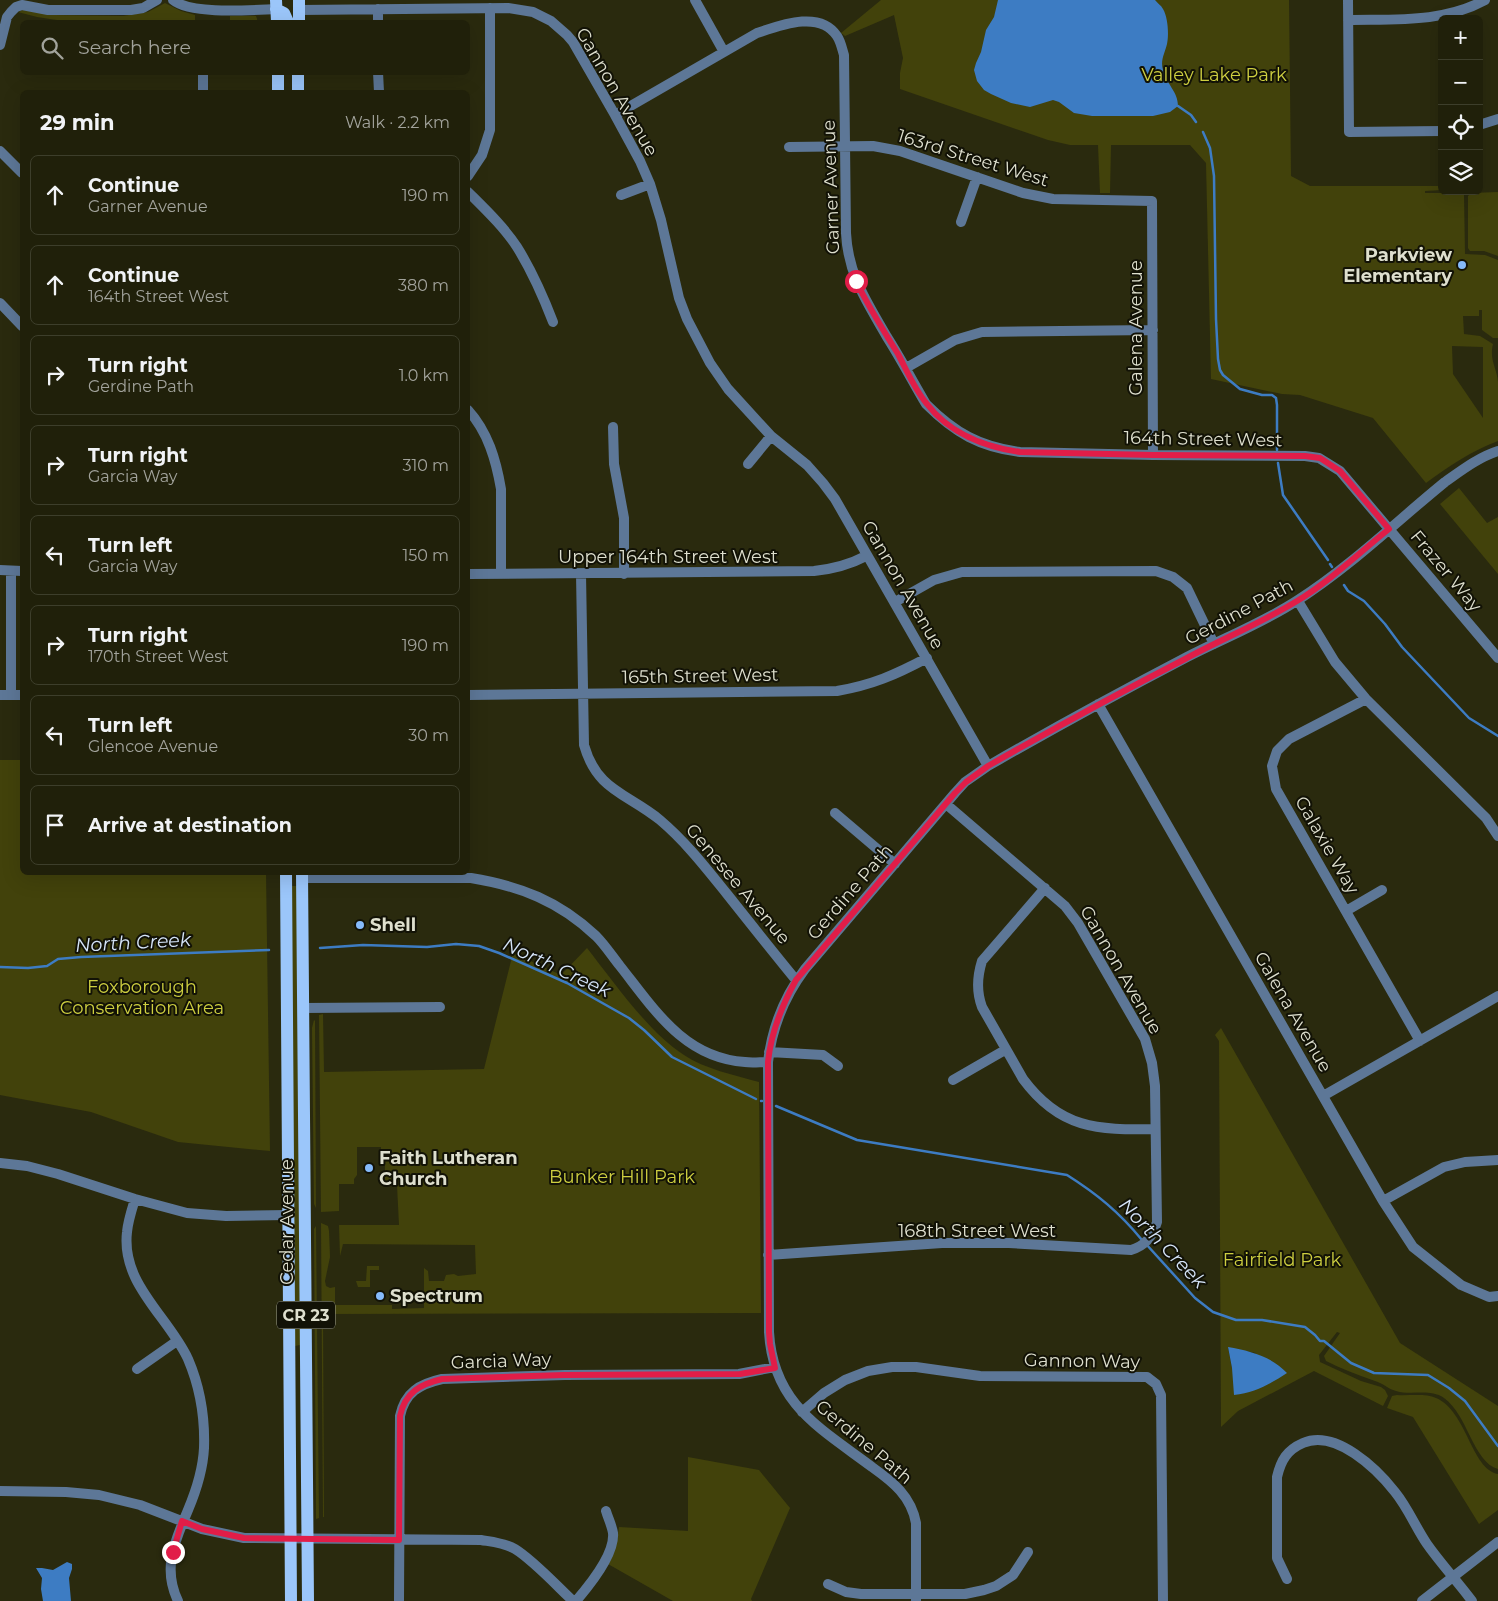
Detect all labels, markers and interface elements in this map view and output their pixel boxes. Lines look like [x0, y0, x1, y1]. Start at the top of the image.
map controls [1438, 15, 1483, 195]
button: + [1438, 15, 1483, 60]
search box [20, 20, 470, 75]
street label: Gannon Avenue [571, 24, 663, 160]
icon: search [38, 34, 66, 62]
text: Search here [78, 36, 191, 59]
button: − [1438, 60, 1483, 105]
park label: Valley Lake Park [1141, 64, 1287, 86]
button: locate [1438, 105, 1483, 150]
text: 29 min [40, 110, 115, 135]
text: Walk · 2.2 km [345, 113, 450, 132]
street label: Garner Avenue [818, 119, 844, 255]
street label: 163rd Street West [895, 125, 1051, 191]
button: layers [1438, 150, 1483, 195]
text: Continue [88, 174, 179, 197]
icon: ahead [41, 181, 69, 209]
text: 190 m [402, 186, 449, 205]
text: Garner Avenue [88, 197, 208, 216]
place label: Parkview Elementary [1343, 244, 1452, 287]
marker: Parkview Elementary [1456, 259, 1468, 271]
street label: Galena Avenue [1125, 260, 1147, 396]
text: Continue [88, 264, 179, 287]
route start [845, 270, 868, 293]
icon: ahead [41, 271, 69, 299]
text: 380 m [398, 276, 449, 295]
text: 164th Street West [88, 287, 229, 306]
text: Turn right [88, 354, 188, 377]
icon: right [41, 361, 69, 389]
text: 1.0 km [399, 366, 449, 385]
text: Gerdine Path [88, 377, 194, 396]
street label: 164th Street West [1123, 427, 1283, 451]
text: Turn right [88, 444, 188, 467]
icon: right [41, 451, 69, 479]
text: 310 m [402, 456, 449, 475]
text: Garcia Way [88, 467, 178, 486]
street label: Gannon Avenue [857, 517, 949, 653]
street label: Frazer Way [1406, 526, 1486, 616]
text: Turn left [88, 534, 173, 557]
icon: left [41, 541, 69, 569]
text: 150 m [402, 546, 449, 565]
street label: Upper 164th Street West [558, 546, 778, 568]
text: Garcia Way [88, 557, 178, 576]
street label: Gerdine Path [1181, 574, 1297, 650]
text: Turn right [88, 624, 188, 647]
icon: right [41, 631, 69, 659]
text: 190 m [402, 636, 449, 655]
text: 170th Street West [88, 647, 229, 666]
street label: 165th Street West [621, 664, 779, 688]
text: Turn left [88, 714, 173, 737]
icon: left [41, 721, 69, 749]
text: 30 m [408, 726, 449, 745]
text: Glencoe Avenue [88, 737, 218, 756]
street label: Galaxie Way [1290, 792, 1364, 898]
icon: arrive [41, 811, 69, 839]
text: Arrive at destination [88, 814, 292, 837]
street label: Genesee Avenue [681, 819, 795, 949]
street label: Gerdine Path [803, 840, 897, 944]
street label: Gannon Avenue [1075, 902, 1167, 1038]
place label: Shell [370, 914, 416, 936]
marker: Shell [354, 919, 366, 931]
water label: North Creek [74, 928, 192, 957]
water label: North Creek [499, 932, 615, 1003]
street label: Galena Avenue [1250, 948, 1337, 1076]
park label: Foxborough Conservation Area [60, 976, 224, 1019]
place label: Faith Lutheran Church [379, 1147, 518, 1190]
street label: Cedar Avenue [276, 1159, 298, 1285]
marker: Faith Lutheran Church [363, 1162, 375, 1174]
park label: Bunker Hill Park [549, 1166, 695, 1188]
water label: North Creek [1114, 1194, 1212, 1294]
street label: 168th Street West [898, 1220, 1056, 1242]
park label: Fairfield Park [1223, 1249, 1342, 1271]
place label: Spectrum [390, 1285, 483, 1307]
marker: Spectrum [374, 1290, 386, 1302]
road number: CR 23 [277, 1302, 335, 1328]
street label: Garcia Way [450, 1348, 552, 1374]
street label: Gannon Way [1024, 1349, 1140, 1373]
street label: Gerdine Path [811, 1395, 917, 1489]
route end [162, 1541, 185, 1564]

